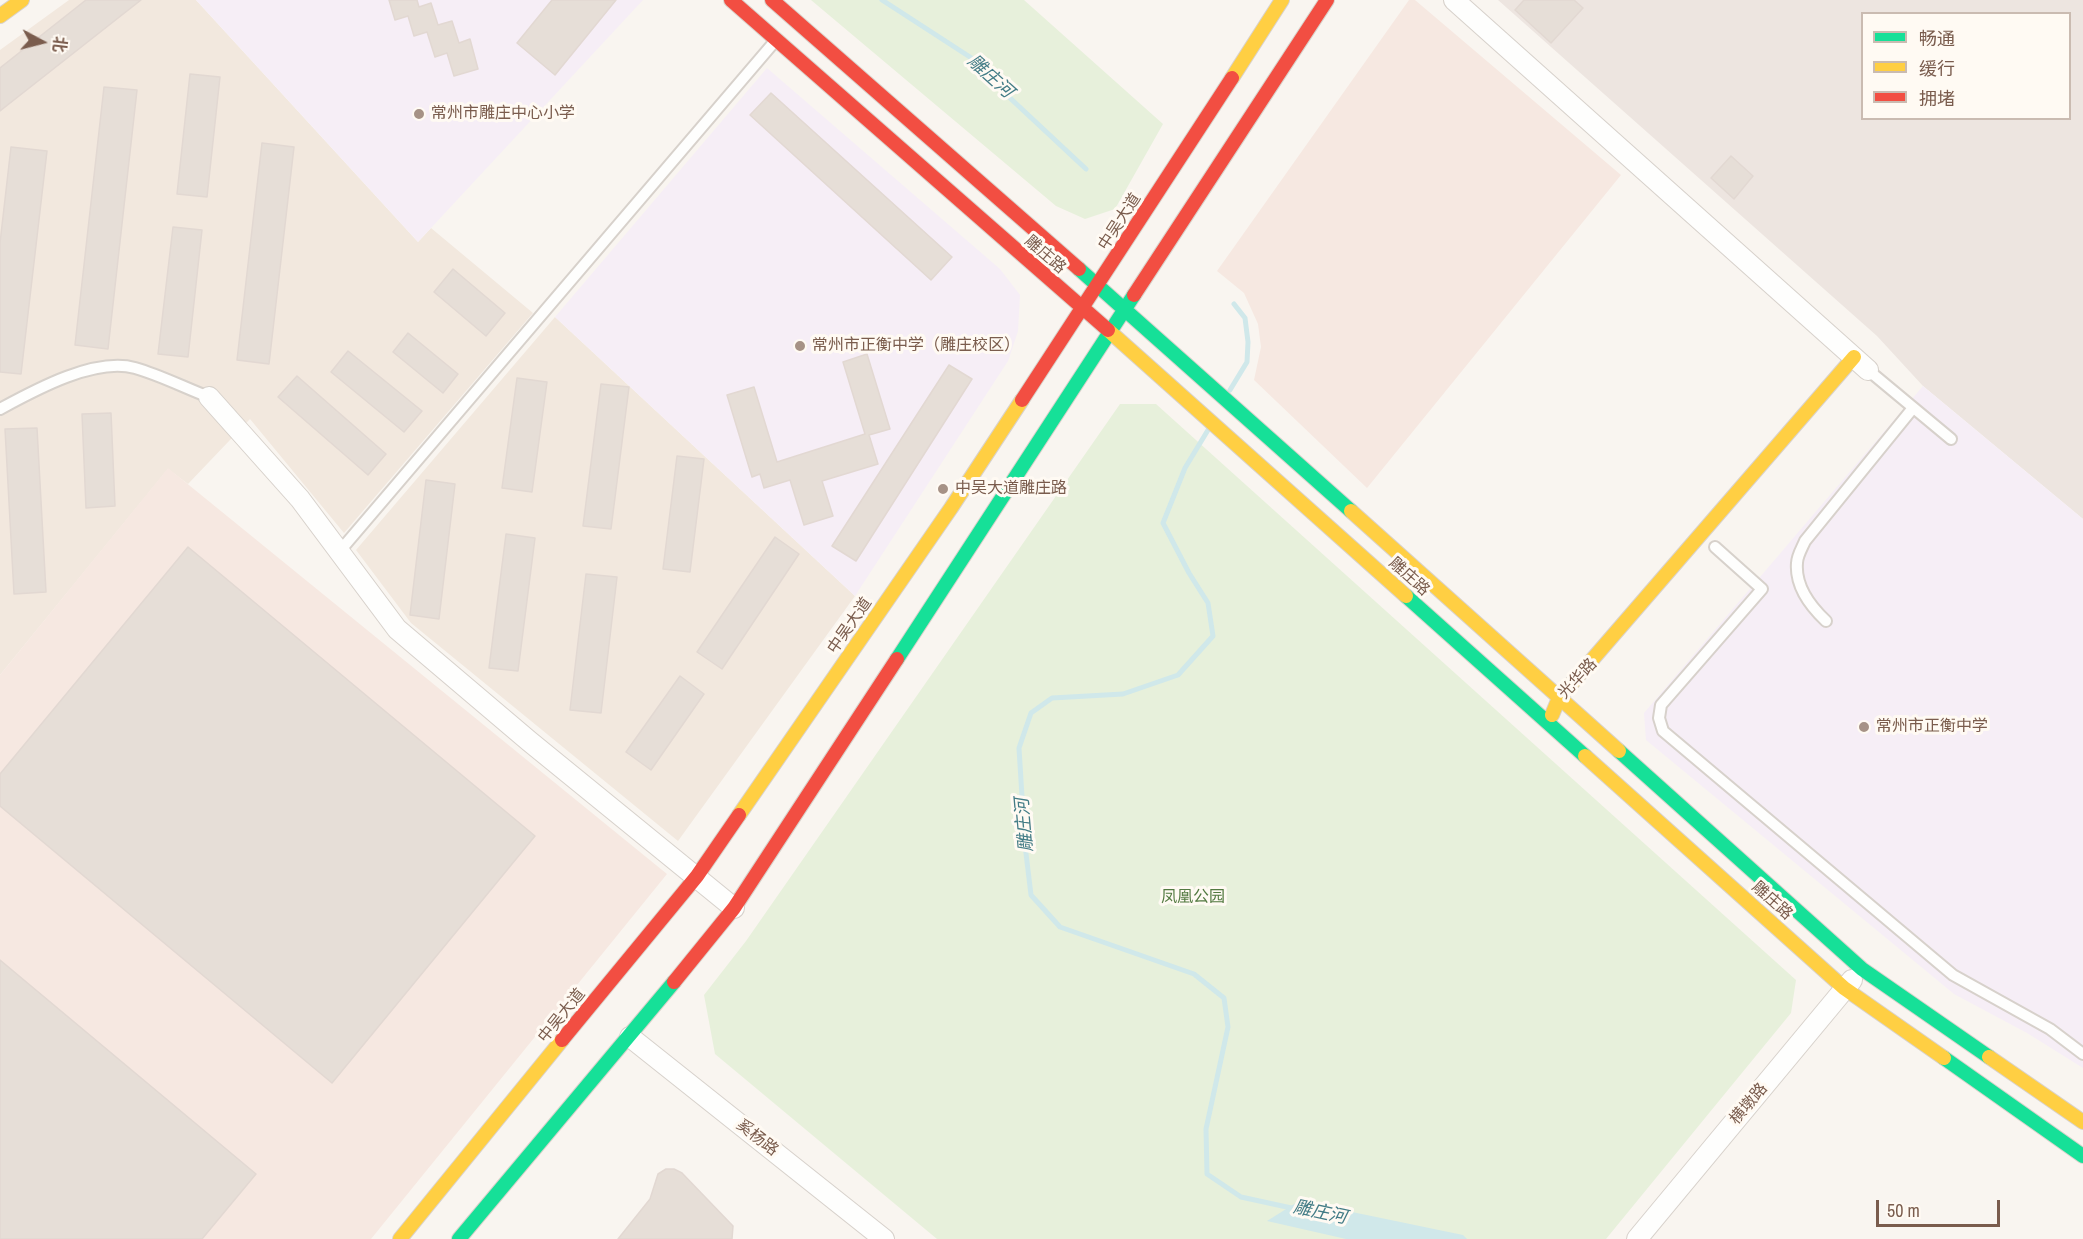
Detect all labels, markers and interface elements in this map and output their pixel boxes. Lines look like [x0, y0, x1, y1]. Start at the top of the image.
north arrow [12, 12, 72, 72]
legend [1861, 12, 2071, 120]
text: 畅通 [1919, 26, 1955, 51]
text: 北 [48, 35, 72, 53]
water label: 雕庄河 [963, 51, 1017, 103]
text: 缓行 [1919, 56, 1955, 81]
text: 拥堵 [1919, 86, 1955, 111]
place label: 常州市雕庄中心小学 [431, 104, 575, 124]
marker: 常州市雕庄中心小学 [412, 107, 426, 121]
street label: 中吴大道 [1095, 190, 1145, 254]
street label: 雕庄路 [1021, 232, 1069, 278]
place label: 常州市正衡中学（雕庄校区） [812, 336, 1020, 356]
marker: 常州市正衡中学（雕庄校区） [793, 339, 807, 353]
place label: 中吴大道雕庄路 [955, 479, 1067, 499]
marker: 中吴大道雕庄路 [936, 482, 950, 496]
street label: 雕庄路 [1385, 554, 1433, 600]
street label: 中吴大道 [824, 594, 876, 658]
street label: 光华路 [1555, 655, 1601, 703]
place label: 常州市正衡中学 [1876, 717, 1988, 737]
marker: 常州市正衡中学 [1857, 720, 1871, 734]
water label: 雕庄河 [1012, 797, 1038, 853]
street label: 雕庄路 [1748, 878, 1796, 924]
park label: 凤凰公园 [1161, 888, 1225, 908]
street label: 中吴大道 [534, 985, 590, 1047]
street label: 横墩路 [1726, 1079, 1772, 1129]
street label: 奚杨路 [732, 1116, 782, 1160]
scale bar [1879, 1188, 2004, 1226]
water label: 雕庄河 [1291, 1197, 1349, 1229]
text: 50 m [1887, 1198, 1920, 1223]

